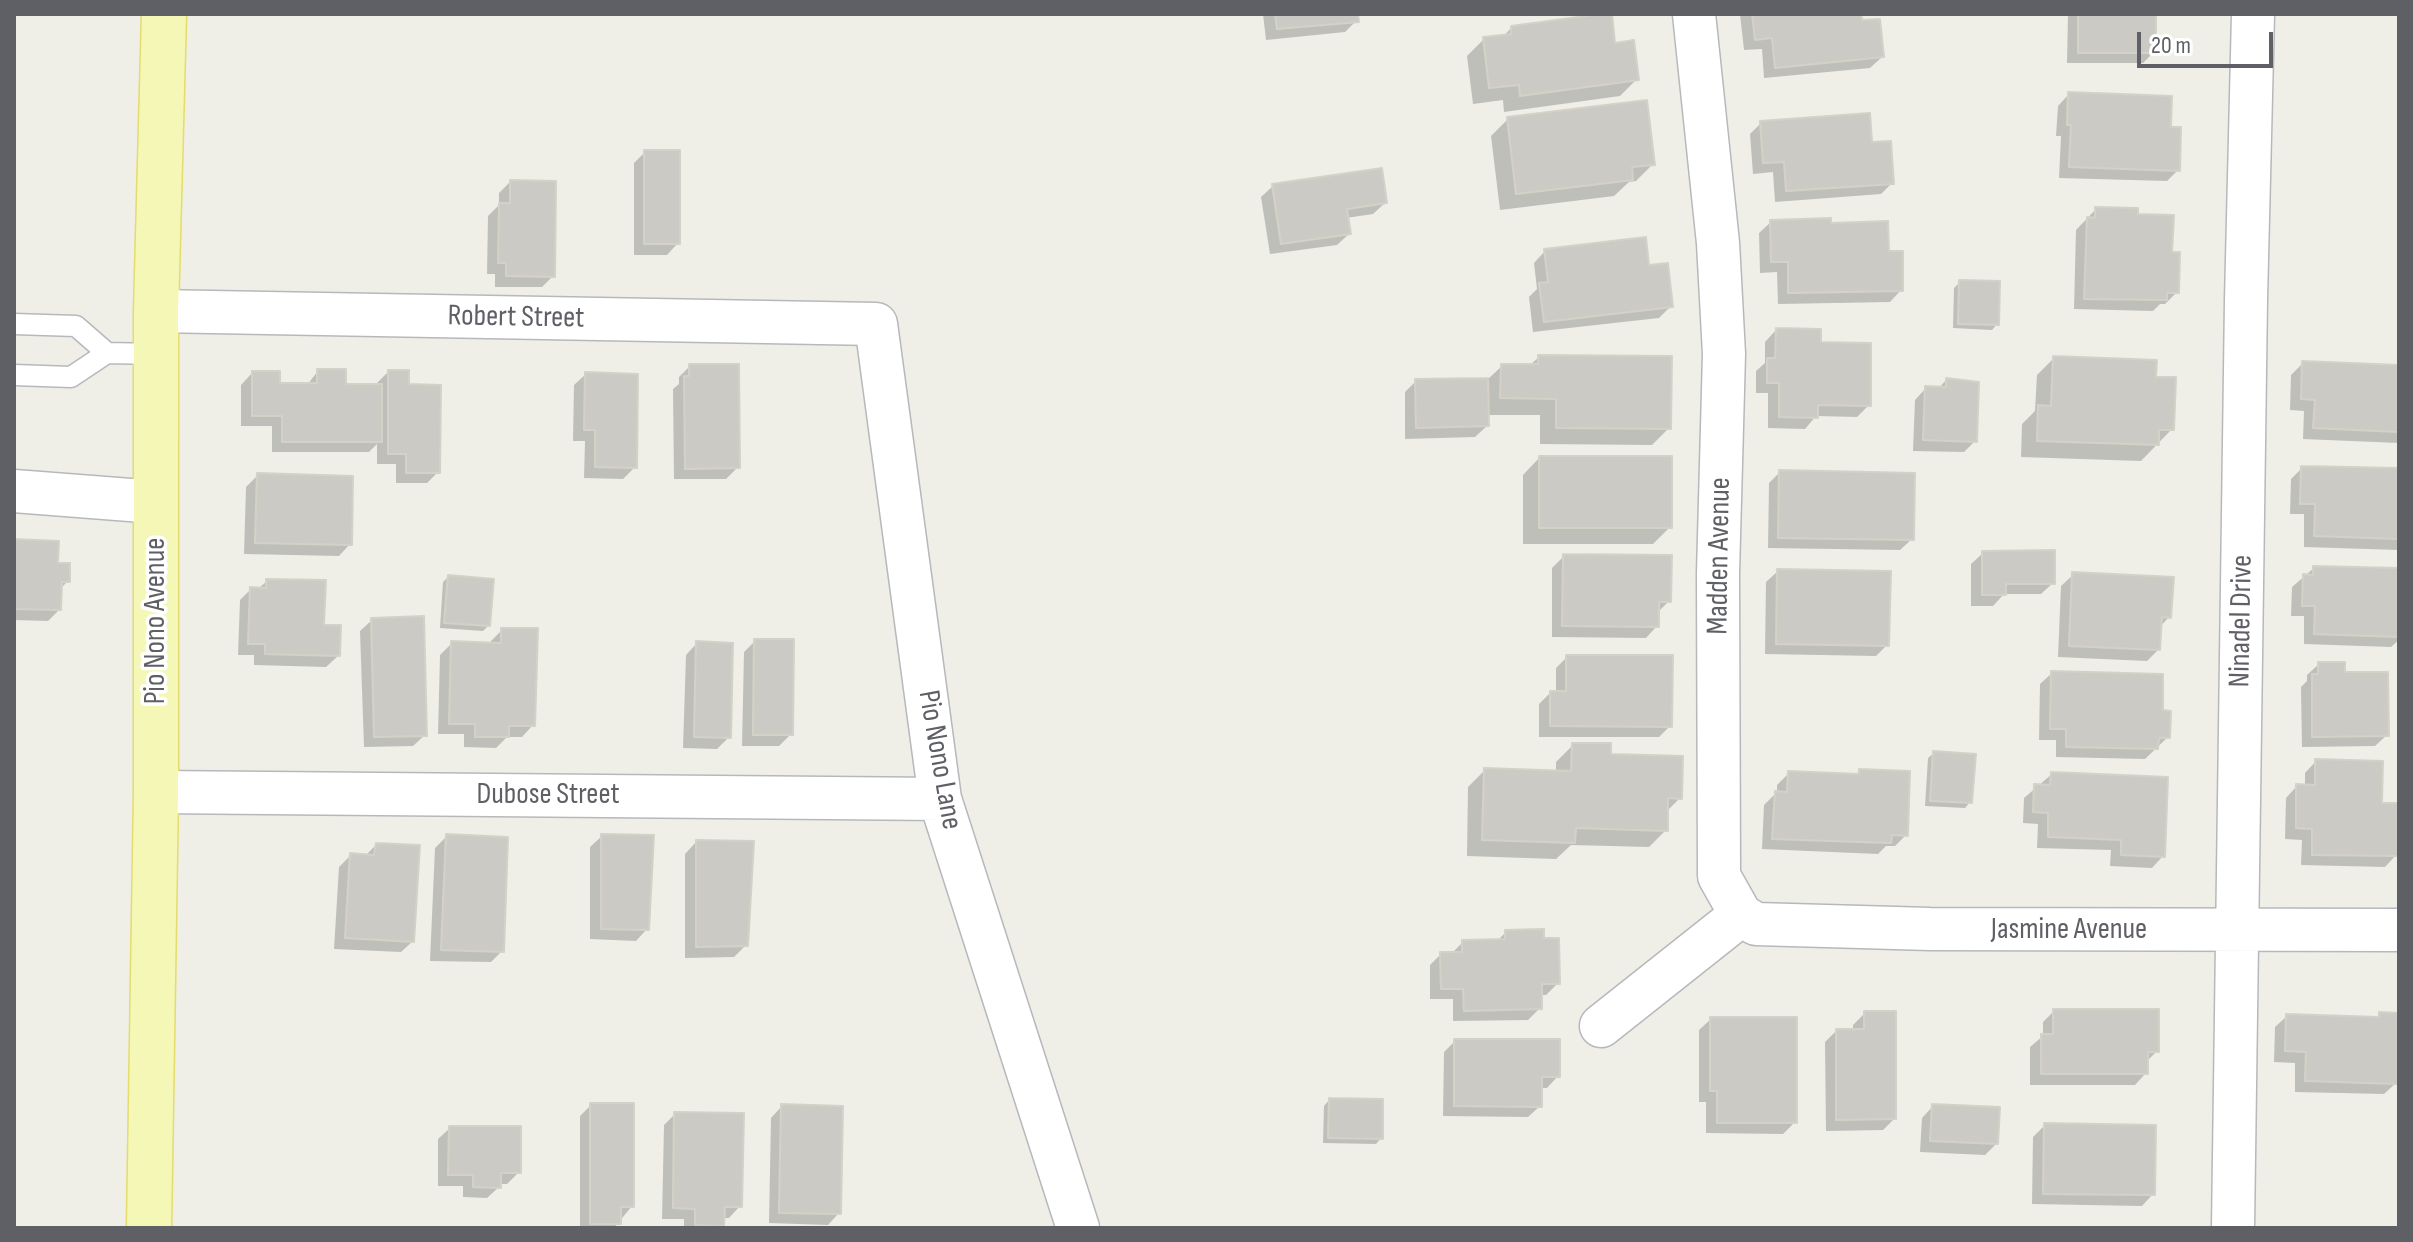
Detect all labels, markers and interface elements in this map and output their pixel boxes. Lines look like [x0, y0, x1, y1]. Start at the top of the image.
scale bar [2141, 16, 2277, 66]
text: 20 m [2151, 31, 2191, 60]
street label: Robert Street [447, 299, 585, 337]
street label: Madden Avenue [1701, 477, 1739, 635]
street label: Pio Nono Avenue [138, 538, 174, 704]
street label: Ninadel Drive [2223, 554, 2261, 688]
street label: Pio Nono Lane [909, 688, 969, 832]
street label: Dubose Street [476, 777, 620, 813]
street label: Jasmine Avenue [1991, 912, 2147, 948]

